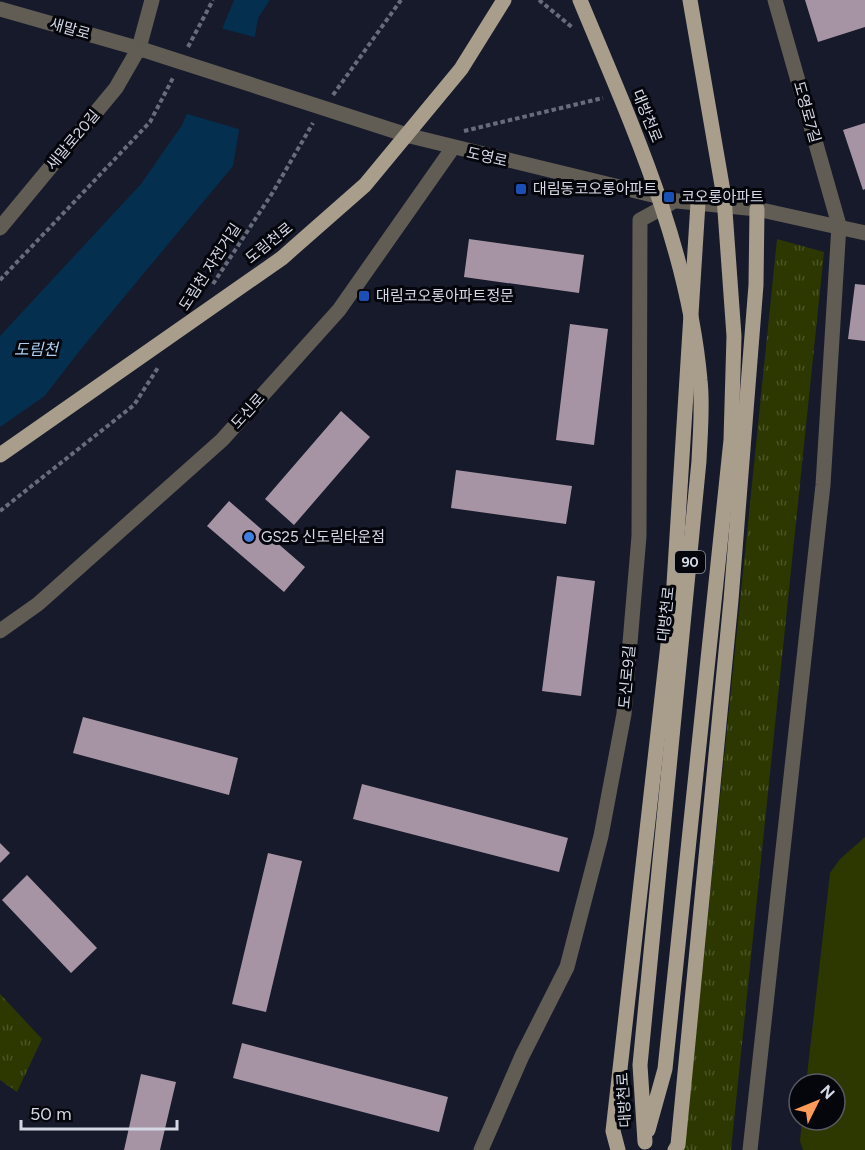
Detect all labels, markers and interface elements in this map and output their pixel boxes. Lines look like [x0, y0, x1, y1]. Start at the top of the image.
street label: 새말로 [48, 15, 92, 43]
street label: 도영로7길 [790, 79, 824, 145]
street label: 대방천로 [628, 87, 666, 145]
street label: 새말로20길 [43, 106, 103, 174]
street label: 도영로 [465, 144, 509, 170]
place label: 대림동코오롱아파트 [533, 180, 657, 198]
marker: 대림동코오롱아파트 [514, 182, 528, 196]
place label: 코오롱아파트 [681, 188, 764, 206]
marker: 코오롱아파트 [662, 190, 676, 204]
street label: 도림천로 [242, 219, 296, 267]
street label: 도림천 자전거길 [175, 220, 245, 314]
place label: 대림코오롱아파트정문 [376, 287, 514, 305]
marker: 대림코오롱아파트정문 [357, 289, 371, 303]
water label: 도림천 [14, 340, 60, 359]
street label: 도신로 [227, 390, 269, 432]
place label: GS25 신도림타운점 [261, 528, 385, 546]
marker: GS25 신도림타운점 [242, 530, 256, 544]
road number: 90 [675, 551, 705, 573]
street label: 대방천로 [654, 586, 678, 642]
street label: 도신로9길 [615, 644, 639, 710]
street label: 대방천로 [614, 1072, 634, 1128]
north arrow [787, 1072, 847, 1132]
text: N [816, 1081, 839, 1103]
scale bar [21, 1093, 177, 1131]
text: 50 m [30, 1103, 72, 1125]

